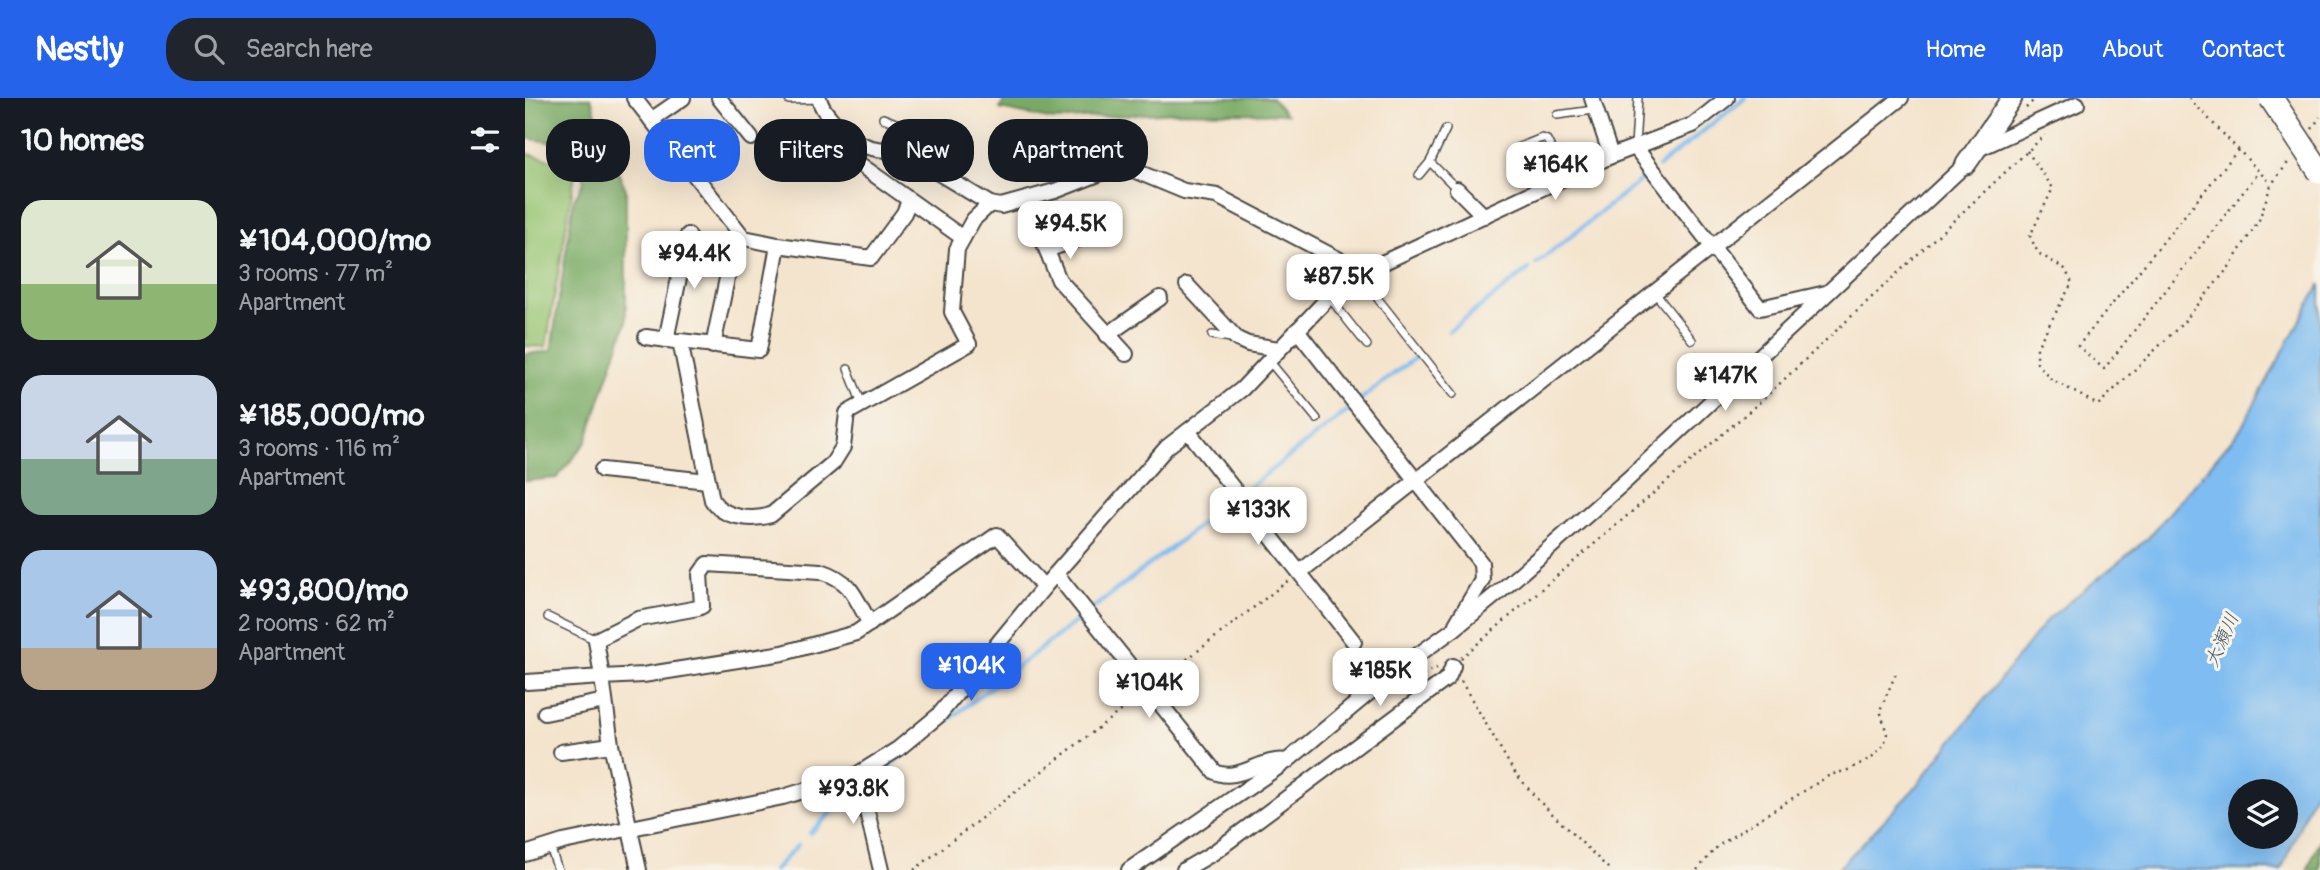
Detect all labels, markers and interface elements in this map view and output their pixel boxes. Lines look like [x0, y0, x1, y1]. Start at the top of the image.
search box [166, 18, 656, 81]
text: Nestly [35, 29, 124, 70]
icon: search [190, 30, 228, 68]
text: Search here [246, 33, 373, 65]
text: Home [1925, 35, 1986, 64]
text: Map [2024, 35, 2064, 64]
text: About [2102, 35, 2164, 64]
text: Contact [2202, 35, 2285, 64]
chip: Buy [546, 119, 630, 182]
chip: Rent [644, 119, 740, 182]
chip: Filters [754, 119, 867, 182]
chip: New [881, 119, 974, 182]
chip: Apartment [988, 119, 1148, 182]
icon: filters [466, 121, 504, 159]
text: 10 homes [21, 122, 144, 159]
pin: ¥164K [1506, 142, 1604, 202]
text: ¥164K [1522, 150, 1588, 179]
pin: ¥94.5K [1013, 202, 1127, 261]
text: ¥94.5K [1034, 209, 1106, 238]
text: ¥104,000/mo [238, 222, 431, 259]
icon: home [77, 228, 161, 312]
pin: ¥94.4K [637, 232, 751, 291]
text: ¥94.4K [657, 239, 731, 268]
pin: ¥87.5K [1281, 254, 1395, 314]
text: 3 rooms · 77 m² [238, 259, 393, 288]
text: ¥87.5K [1302, 262, 1374, 291]
text: Apartment [238, 288, 345, 317]
pin: ¥147K [1676, 354, 1774, 413]
text: ¥147K [1693, 361, 1757, 390]
text: ¥185,000/mo [238, 397, 425, 434]
icon: home [77, 403, 161, 487]
text: 3 rooms · 116 m² [238, 434, 400, 463]
text: Apartment [238, 463, 345, 492]
pin: ¥133K [1209, 488, 1307, 547]
text: ¥133K [1226, 495, 1290, 524]
text: ¥93,800/mo [238, 572, 408, 609]
icon: home [77, 578, 161, 662]
text: 2 rooms · 62 m² [238, 609, 395, 638]
water label: 大瀬川 [2199, 609, 2245, 671]
text: Apartment [238, 638, 345, 667]
pin: ¥104K [922, 644, 1020, 703]
pin: ¥185K [1331, 648, 1429, 708]
text: ¥104K [937, 651, 1005, 680]
text: ¥185K [1349, 656, 1411, 685]
pin: ¥104K [1100, 660, 1198, 720]
text: ¥104K [1115, 668, 1183, 697]
pin: ¥93.8K [796, 766, 910, 826]
text: ¥93.8K [817, 774, 889, 803]
map controls [2228, 779, 2298, 849]
button: layers [2228, 779, 2298, 849]

